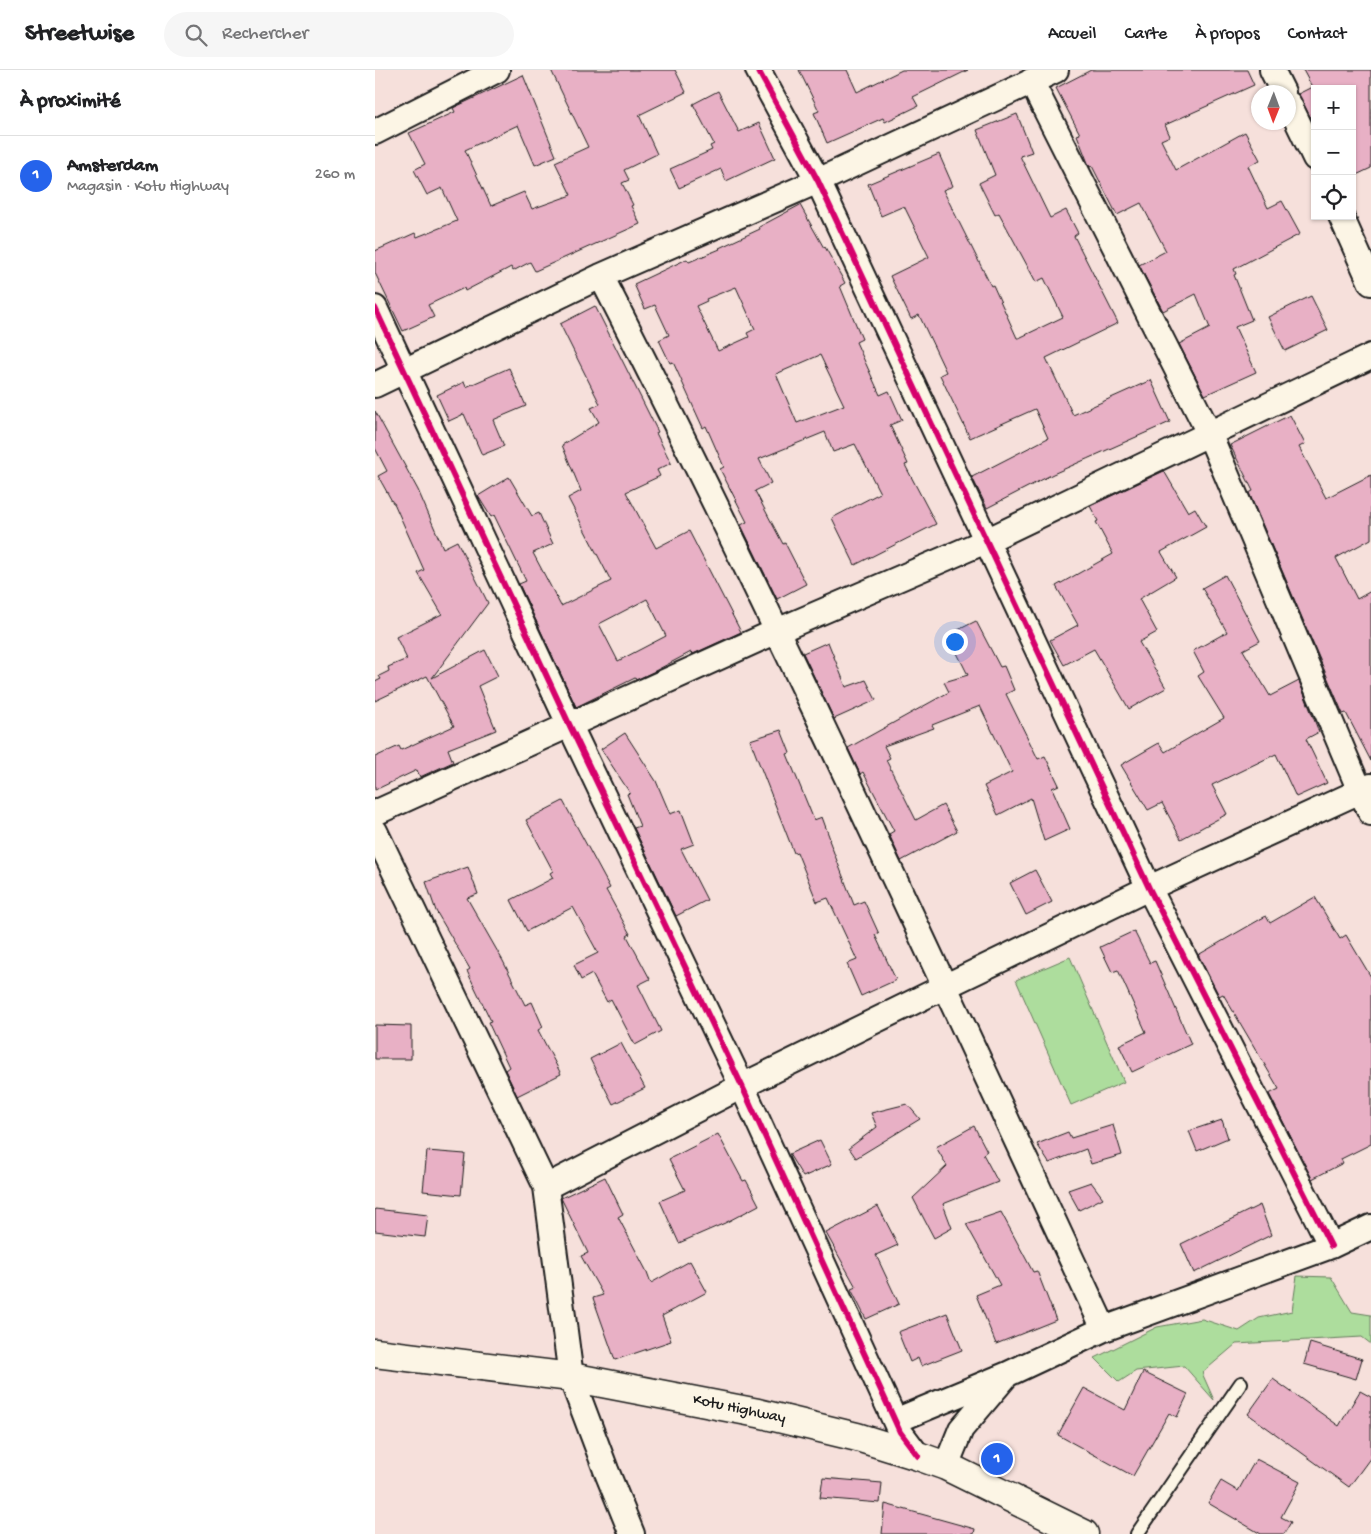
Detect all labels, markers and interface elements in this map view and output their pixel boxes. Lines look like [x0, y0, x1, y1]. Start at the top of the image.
search box [164, 12, 514, 57]
text: Streetwise [25, 20, 134, 49]
icon: search [182, 21, 210, 49]
text: Rechercher [222, 23, 308, 46]
text: Accueil [1048, 24, 1096, 45]
text: Carte [1124, 24, 1167, 45]
text: À propos [1195, 24, 1260, 45]
text: Contact [1288, 24, 1346, 45]
north arrow [1251, 85, 1296, 130]
map controls [1311, 85, 1356, 220]
button: + [1311, 85, 1356, 130]
text: À proximité [20, 90, 121, 115]
button: − [1311, 130, 1356, 175]
text: Amsterdam [67, 155, 158, 178]
text: 1 [33, 166, 39, 185]
text: 260 m [315, 166, 355, 185]
button: locate [1311, 175, 1356, 220]
text: Magasin · Kotu Highway [67, 178, 229, 197]
your location [942, 629, 968, 655]
street label: Kotu Highway [691, 1391, 787, 1429]
pin: 1 [981, 1440, 1013, 1478]

